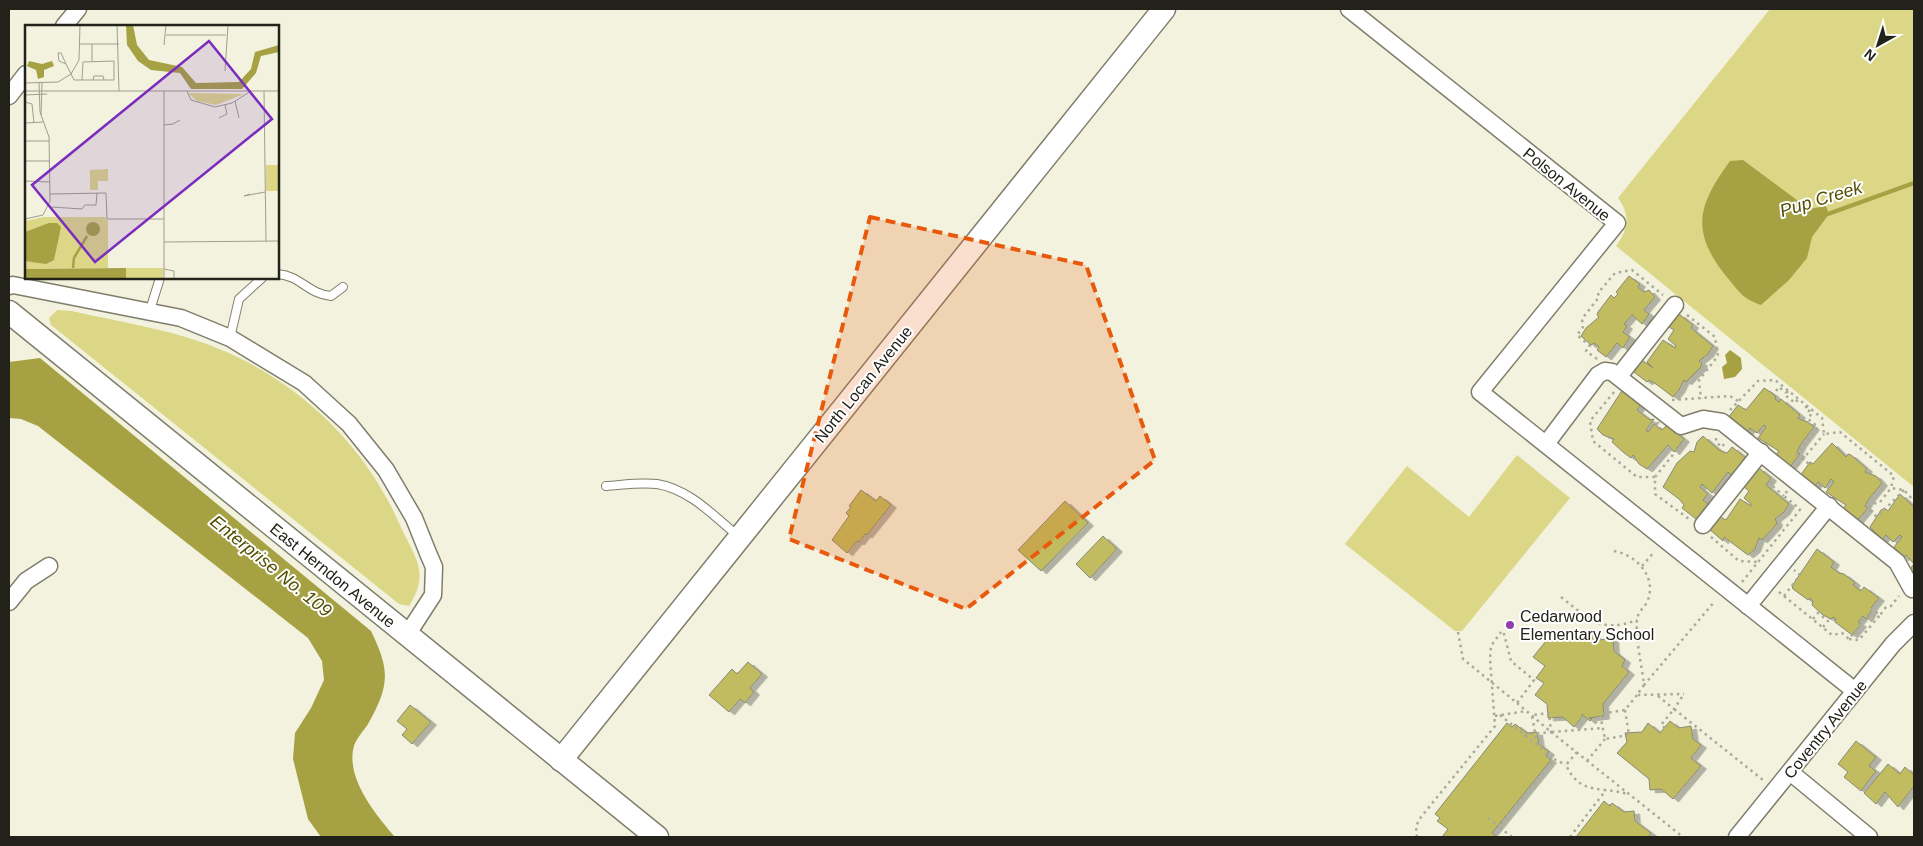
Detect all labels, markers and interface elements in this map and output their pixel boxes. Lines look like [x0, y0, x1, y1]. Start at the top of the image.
north arrow [1853, 20, 1903, 70]
inset map [25, 25, 279, 279]
text: N [1861, 46, 1879, 65]
street label: Polson Avenue [1520, 144, 1613, 225]
water label: Pup Creek [1777, 177, 1866, 221]
street label: North Locan Avenue [811, 323, 916, 446]
water label: Enterprise No. 109 [206, 511, 336, 621]
street label: East Herndon Avenue [267, 520, 398, 631]
place label: Cedarwood Elementary School [1520, 608, 1654, 643]
marker: Cedarwood Elementary School [1504, 619, 1516, 631]
street label: Coventry Avenue [1781, 677, 1870, 782]

